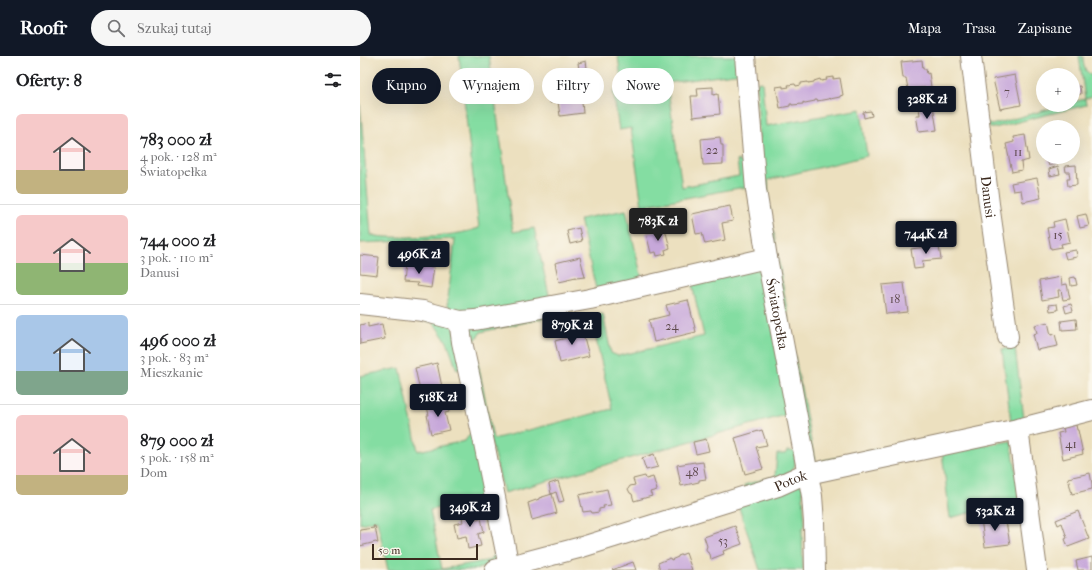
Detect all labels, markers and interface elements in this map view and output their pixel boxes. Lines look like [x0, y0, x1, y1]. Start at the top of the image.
search box [91, 10, 371, 46]
text: Roofr [20, 17, 67, 39]
icon: search [105, 17, 127, 39]
text: Szukaj tutaj [137, 19, 211, 37]
text: Mapa [908, 20, 941, 37]
text: Trasa [963, 20, 996, 37]
text: Zapisane [1018, 20, 1072, 37]
chip: Kupno [372, 68, 441, 104]
chip: Wynajem [449, 68, 534, 104]
chip: Filtry [542, 68, 604, 104]
chip: Nowe [612, 68, 674, 104]
map controls [1036, 68, 1080, 164]
button: + [1036, 68, 1080, 112]
icon: filters [322, 69, 344, 91]
text: Oferty: 8 [16, 70, 82, 90]
house number: 7 [1004, 85, 1010, 99]
pin: 328K zł [890, 86, 964, 120]
text: 328K zł [907, 91, 947, 106]
button: − [1036, 120, 1080, 164]
text: 783 000 zł [140, 129, 211, 149]
icon: home [48, 130, 96, 178]
house number: 22 [706, 143, 718, 157]
house number: 11 [1014, 145, 1022, 159]
text: 4 pok. · 128 m² [140, 149, 217, 164]
text: Światopełka [140, 164, 207, 179]
street label: Danusi [977, 175, 999, 219]
pin: 783K zł [621, 208, 695, 242]
text: 783K zł [638, 213, 678, 228]
pin: 744K zł [889, 221, 963, 255]
text: 744K zł [905, 226, 947, 241]
house number: 15 [1053, 228, 1063, 242]
text: 744 000 zł [140, 230, 216, 250]
icon: home [48, 231, 96, 279]
pin: 496K zł [382, 241, 456, 275]
text: 496K zł [397, 246, 441, 261]
text: 3 pok. · 110 m² [140, 250, 213, 265]
text: Danusi [140, 265, 179, 280]
street label: Światopełka [762, 276, 793, 351]
house number: 18 [890, 292, 900, 306]
pin: 879K zł [535, 312, 609, 346]
text: 879K zł [551, 317, 593, 332]
house number: 24 [665, 319, 680, 333]
text: 496 000 zł [140, 330, 216, 350]
icon: home [48, 331, 96, 379]
text: 3 pok. · 83 m² [140, 350, 208, 365]
text: Mieszkanie [140, 365, 203, 380]
pin: 518K zł [401, 384, 475, 418]
text: 518K zł [419, 389, 457, 404]
text: 879 000 zł [140, 430, 213, 450]
icon: home [48, 431, 96, 479]
house number: 41 [1065, 437, 1077, 451]
text: 5 pok. · 158 m² [140, 450, 214, 465]
text: Dom [140, 465, 167, 480]
house number: 48 [685, 465, 699, 479]
street label: Potok [771, 466, 809, 495]
pin: 349K zł [433, 494, 507, 528]
pin: 532K zł [958, 498, 1032, 532]
text: 349K zł [449, 499, 491, 514]
text: 532K zł [975, 503, 1015, 518]
house number: 53 [718, 534, 728, 548]
scale bar [372, 542, 478, 561]
text: 50 m [378, 544, 400, 557]

